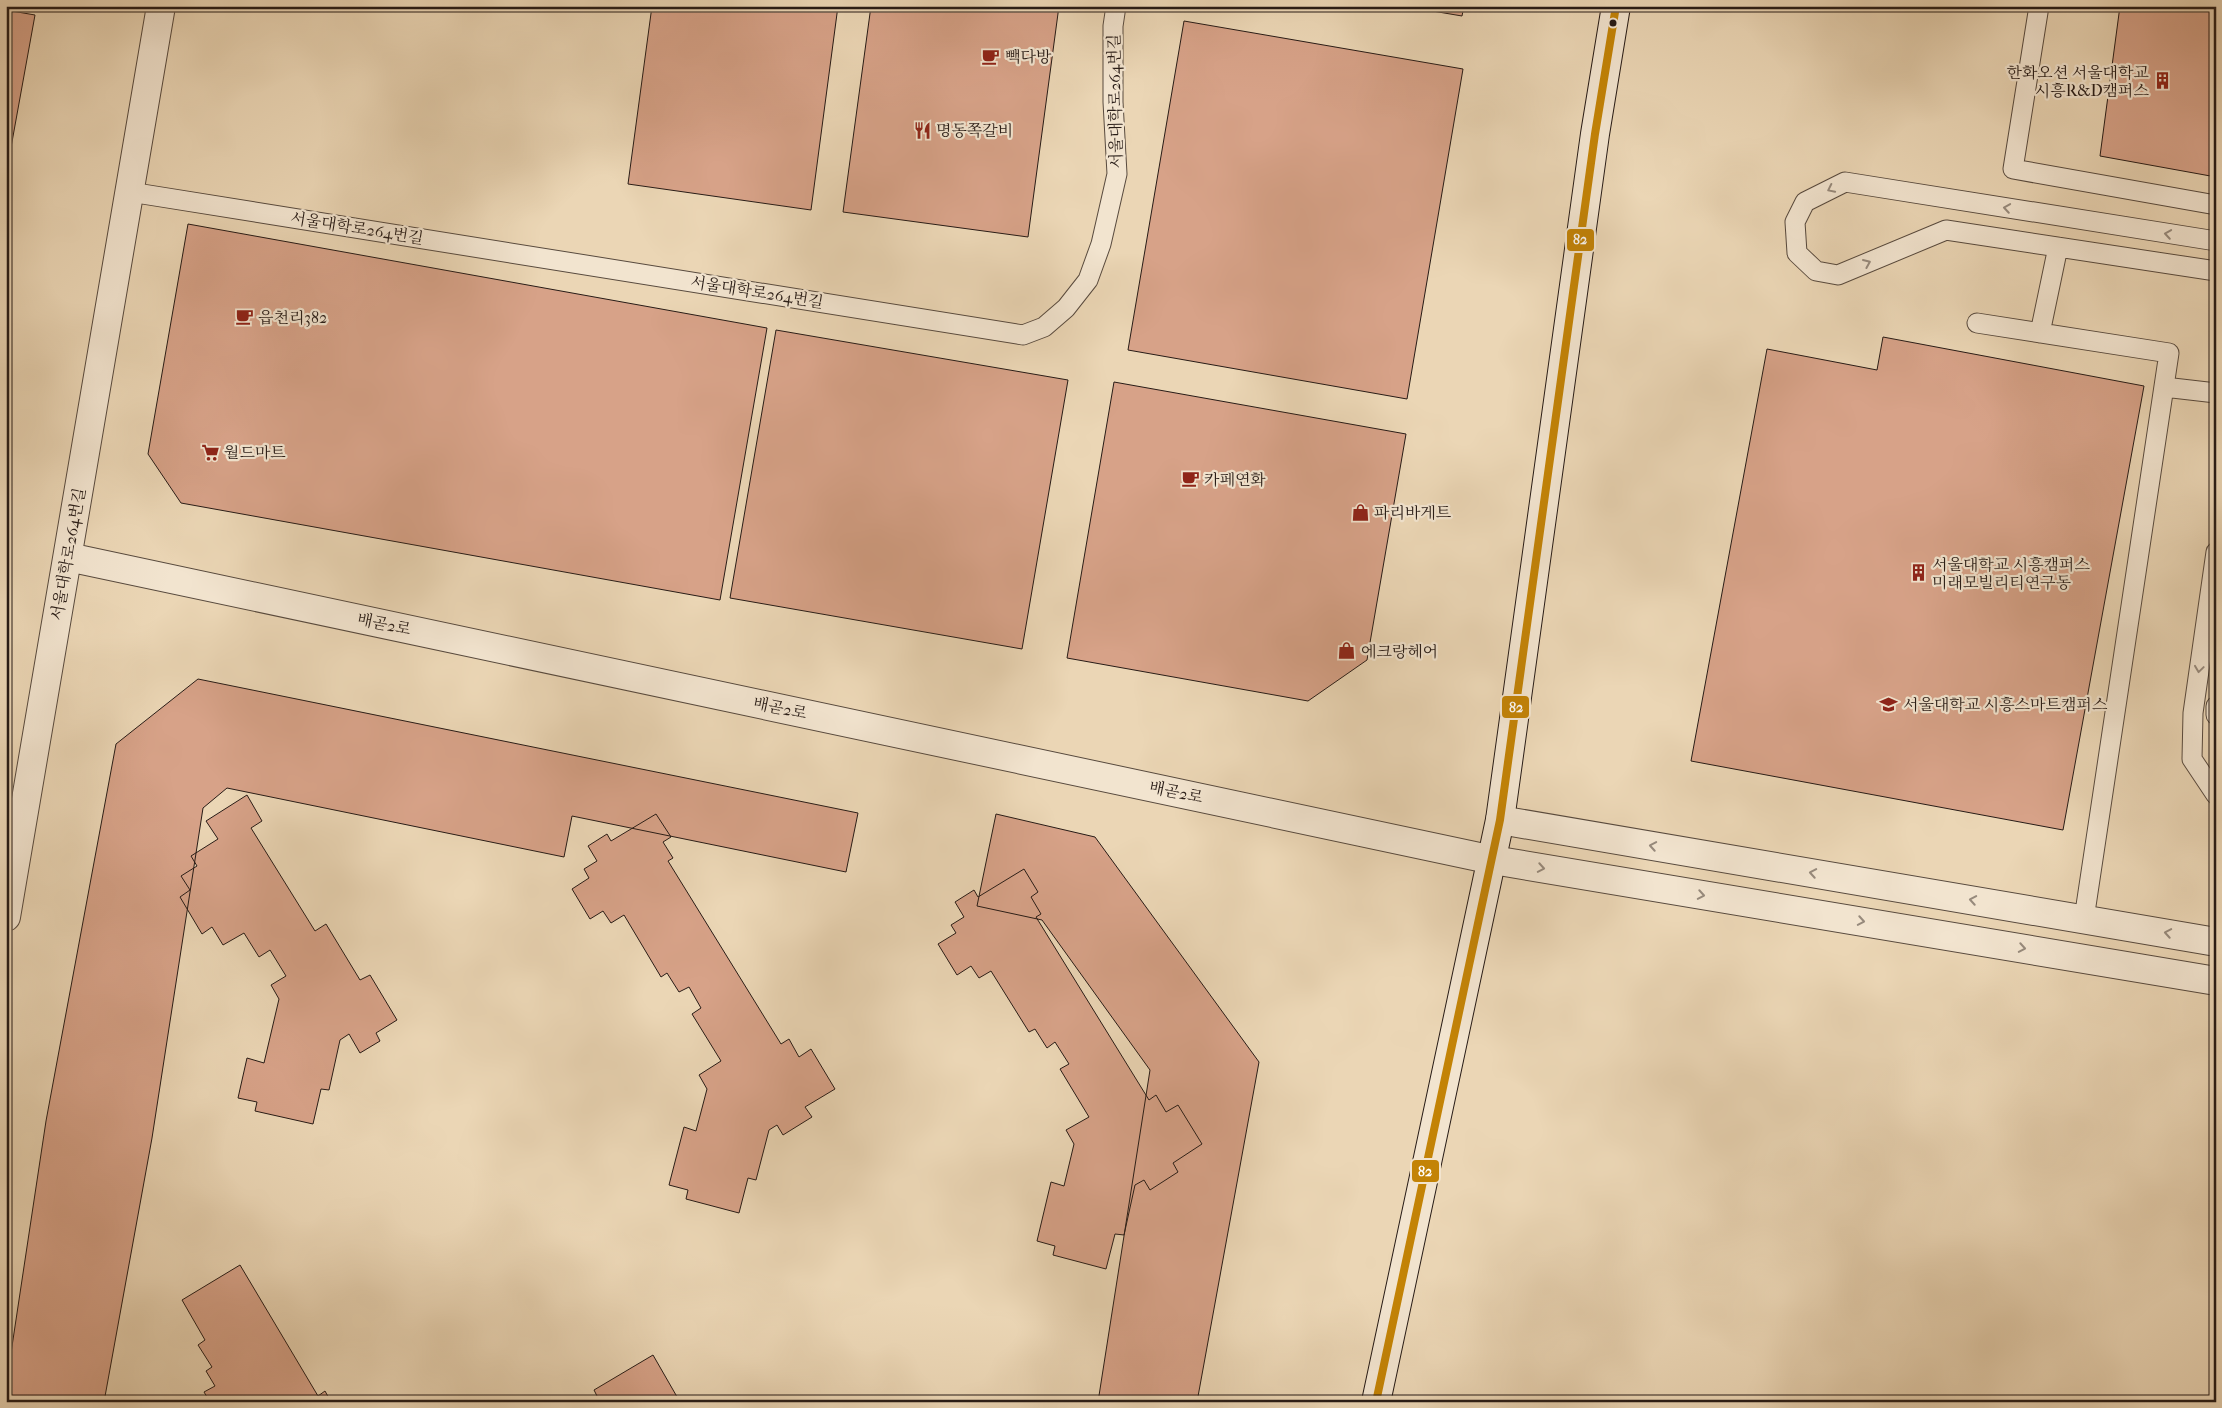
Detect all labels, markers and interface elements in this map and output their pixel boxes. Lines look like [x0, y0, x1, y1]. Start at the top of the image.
unlabelled marker [1608, 18, 1618, 28]
street label: 서울대학로264번길 [1104, 34, 1126, 168]
cafe icon: 빽다방 [981, 46, 1001, 66]
place label: 빽다방 [1005, 47, 1052, 66]
place label: 한화오션 서울대학교 시흥R&D캠퍼스 [2006, 63, 2150, 100]
building icon: 한화오션 서울대학교 시흥R&D캠퍼스 [2153, 71, 2173, 91]
restaurant icon: 명동쪽갈비 [912, 120, 932, 140]
place label: 명동쪽갈비 [936, 121, 1013, 140]
one-way arrow [1827, 183, 1836, 194]
one-way arrow [2003, 204, 2011, 214]
street label: 서울대학로264번길 [289, 208, 425, 248]
line badge: 82 [1566, 228, 1595, 252]
one-way arrow [2163, 229, 2172, 239]
text: 82 [1573, 231, 1587, 248]
one-way arrow [1863, 258, 1871, 268]
street label: 서울대학로264번길 [689, 272, 825, 312]
cafe icon: 읍천리382 [234, 307, 254, 327]
place label: 읍천리382 [258, 308, 327, 327]
supermarket icon: 월드마트 [200, 442, 220, 462]
place label: 월드마트 [224, 443, 286, 462]
cafe icon: 카페연화 [1180, 469, 1200, 489]
place label: 카페연화 [1204, 470, 1266, 489]
street label: 서울대학로264번길 [47, 486, 89, 622]
shop icon: 파리바게트 [1350, 502, 1370, 522]
place label: 파리바게트 [1374, 503, 1452, 522]
place label: 서울대학교 시흥캠퍼스 미래모빌리티연구동 [1932, 555, 2091, 592]
building icon: 서울대학교 시흥캠퍼스 미래모빌리티연구동 [1908, 563, 1928, 583]
street label: 배곧2로 [355, 609, 413, 639]
shop icon: 에크랑헤어 [1337, 641, 1357, 661]
place label: 에크랑헤어 [1361, 642, 1438, 661]
one-way arrow [2194, 665, 2205, 673]
street label: 배곧2로 [751, 693, 809, 723]
school or university icon: 서울대학교 시흥스마트캠퍼스 [1879, 694, 1899, 714]
line badge: 82 [1501, 695, 1530, 719]
place label: 서울대학교 시흥스마트캠퍼스 [1903, 695, 2108, 714]
text: 82 [1509, 699, 1523, 716]
street label: 배곧2로 [1147, 777, 1205, 807]
one-way arrow [1648, 841, 1657, 851]
one-way arrow [1536, 862, 1545, 872]
one-way arrow [1808, 868, 1816, 879]
one-way arrow [1697, 889, 1705, 899]
one-way arrow [1969, 896, 1977, 906]
one-way arrow [1857, 916, 1866, 926]
one-way arrow [2163, 929, 2172, 939]
one-way arrow [2017, 943, 2026, 953]
line badge: 82 [1411, 1159, 1440, 1183]
text: 82 [1418, 1163, 1432, 1180]

